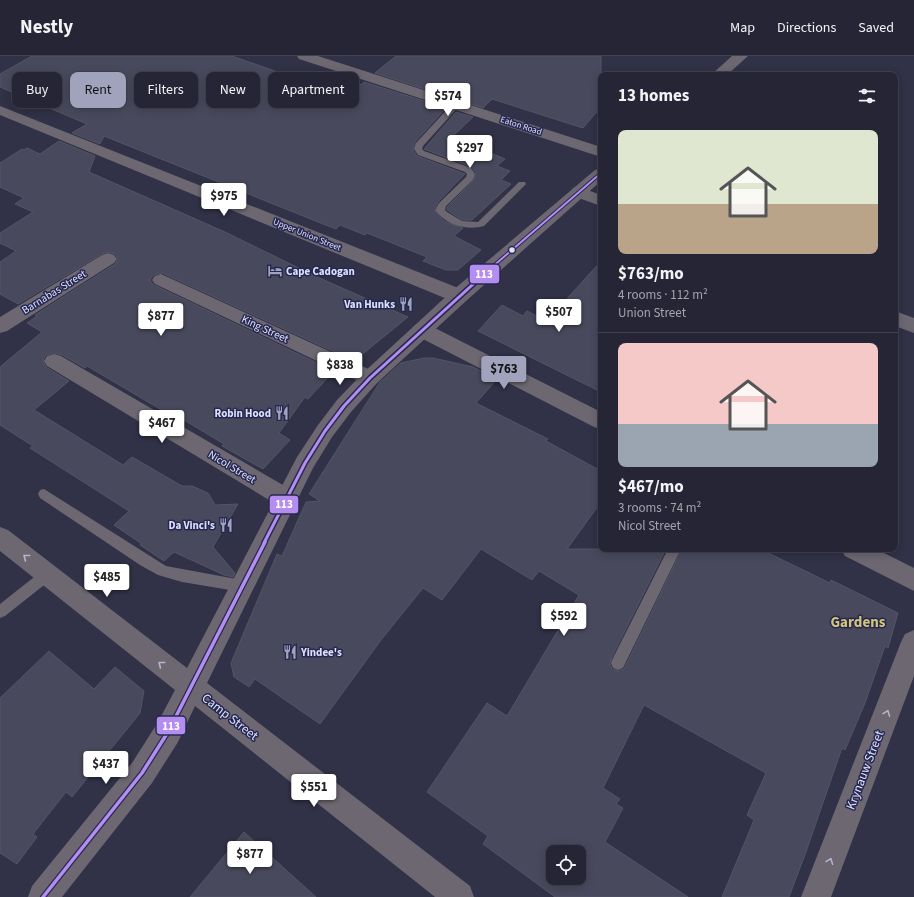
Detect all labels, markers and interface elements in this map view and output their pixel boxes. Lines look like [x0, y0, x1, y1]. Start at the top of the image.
text: Nestly [20, 14, 73, 41]
text: Map [730, 18, 755, 38]
text: Directions [777, 18, 836, 38]
text: Saved [858, 18, 894, 38]
chip: Buy [12, 72, 62, 108]
chip: Rent [70, 72, 126, 108]
chip: Filters [134, 72, 198, 108]
chip: New [206, 72, 260, 108]
chip: Apartment [268, 72, 359, 108]
pin: $574 [424, 83, 472, 117]
text: 13 homes [618, 84, 689, 108]
icon: filters [856, 85, 878, 107]
text: $574 [434, 87, 462, 105]
street label: Eaton Road [499, 113, 543, 139]
pin: $297 [446, 135, 494, 169]
text: $297 [456, 139, 484, 157]
icon: home [712, 156, 784, 228]
pin: $975 [200, 183, 248, 217]
text: $975 [210, 187, 238, 205]
street label: Upper Union Street [271, 215, 343, 255]
unlabelled marker [507, 245, 517, 255]
text: $763/mo [618, 262, 684, 286]
hotel icon: Cape Cadogan [267, 263, 283, 279]
place label: Cape Cadogan [286, 264, 355, 279]
line badge: 113 [469, 264, 500, 284]
street label: Barnabas Street [19, 266, 89, 318]
text: 113 [475, 267, 493, 282]
text: 4 rooms · 112 m² [618, 286, 708, 304]
restaurant icon: Van Hunks [398, 296, 414, 312]
place label: Van Hunks [343, 297, 395, 312]
pin: $507 [535, 299, 583, 333]
pin: $877 [137, 303, 185, 337]
text: $507 [545, 303, 573, 321]
text: Union Street [618, 304, 686, 322]
text: $877 [147, 307, 175, 325]
street label: King Street [239, 312, 291, 347]
pin: $838 [316, 352, 364, 386]
text: $838 [326, 356, 354, 374]
pin: $763 [480, 356, 528, 390]
text: $763 [490, 360, 518, 378]
icon: home [712, 369, 784, 441]
restaurant icon: Robin Hood [274, 405, 290, 421]
place label: Robin Hood [215, 406, 271, 421]
pin: $467 [138, 410, 186, 444]
text: $467 [148, 414, 176, 432]
street label: Nicol Street [205, 447, 259, 487]
text: $467/mo [618, 475, 684, 499]
line badge: 113 [269, 495, 299, 514]
text: 113 [275, 497, 293, 512]
text: 3 rooms · 74 m² [618, 499, 701, 517]
restaurant icon: Da Vinci's [218, 517, 234, 533]
text: Nicol Street [618, 517, 681, 535]
place label: Da Vinci's [168, 518, 215, 533]
one-way arrow [24, 555, 31, 562]
pin: $485 [83, 564, 131, 598]
text: $485 [93, 568, 121, 586]
pin: $592 [540, 603, 588, 637]
text: $592 [550, 607, 578, 625]
district label: Gardens [831, 612, 886, 633]
restaurant icon: Yindee's [282, 644, 298, 660]
place label: Yindee's [300, 645, 342, 660]
one-way arrow [159, 661, 166, 668]
street label: Camp Street [198, 689, 262, 745]
one-way arrow [882, 710, 890, 717]
line badge: 113 [156, 716, 186, 735]
text: 113 [162, 719, 180, 734]
street label: Krynauw Street [842, 727, 889, 812]
pin: $437 [82, 751, 130, 785]
text: $437 [92, 755, 120, 773]
pin: $551 [290, 774, 338, 808]
text: $551 [300, 778, 328, 796]
pin: $877 [226, 841, 274, 875]
text: $877 [236, 845, 264, 863]
map controls [546, 845, 586, 885]
button: locate [546, 845, 586, 885]
one-way arrow [825, 857, 833, 864]

